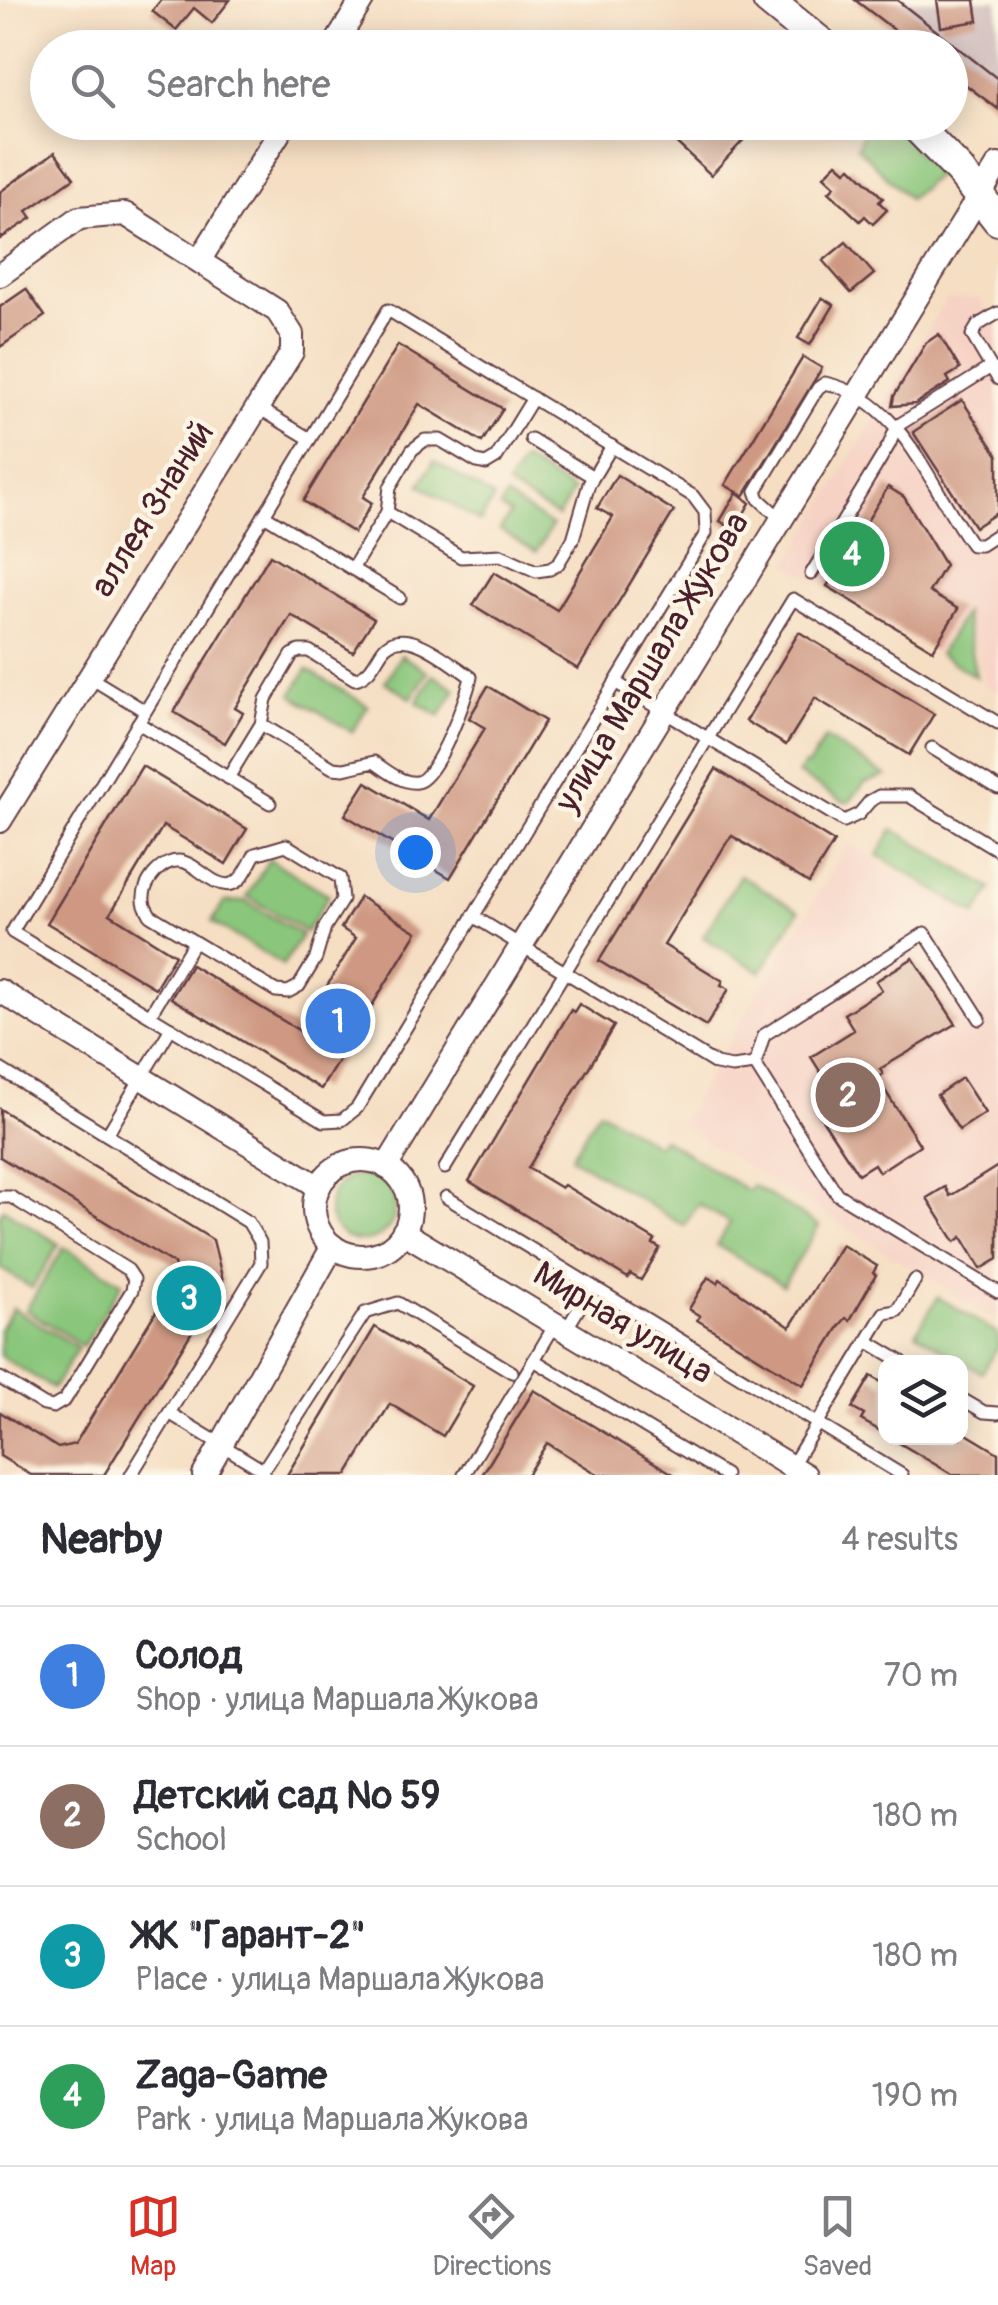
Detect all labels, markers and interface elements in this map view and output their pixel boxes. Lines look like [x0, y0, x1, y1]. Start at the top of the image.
search box [30, 30, 968, 140]
icon: search [65, 58, 120, 113]
text: Search here [145, 61, 331, 109]
street label: аллея Знаний [81, 413, 223, 605]
street label: улица Маршала Жукова [544, 504, 759, 821]
pin: 4 [820, 516, 884, 592]
your location [390, 827, 441, 878]
pin: 1 [306, 984, 370, 1058]
pin: 2 [816, 1058, 880, 1132]
street label: Мирная улица [525, 1252, 721, 1394]
pin: 3 [156, 1260, 222, 1336]
map controls [878, 1355, 968, 1445]
button: layers [878, 1355, 968, 1445]
text: Nearby [40, 1514, 162, 1566]
text: 4 results [841, 1520, 958, 1560]
text: Солод [135, 1632, 242, 1680]
text: 1 [66, 1656, 79, 1696]
text: 70 m [884, 1656, 958, 1696]
text: Shop · улица Маршала Жукова [135, 1680, 539, 1720]
text: Детский сад № 59 [135, 1772, 440, 1820]
text: 2 [64, 1796, 81, 1836]
text: 180 m [872, 1796, 958, 1836]
text: School [135, 1820, 227, 1860]
text: ЖК "Гарант-2" [135, 1912, 366, 1960]
text: 3 [64, 1936, 81, 1976]
text: 180 m [872, 1936, 958, 1976]
text: Place · улица Маршала Жукова [135, 1960, 544, 2000]
text: Zaga-Game [135, 2052, 327, 2100]
text: 4 [63, 2076, 82, 2116]
text: 190 m [872, 2076, 958, 2116]
text: Park · улица Маршала Жукова [135, 2100, 528, 2140]
tab: Map [126, 2189, 181, 2284]
tab: Directions [432, 2189, 551, 2284]
tab: Saved [803, 2189, 872, 2284]

